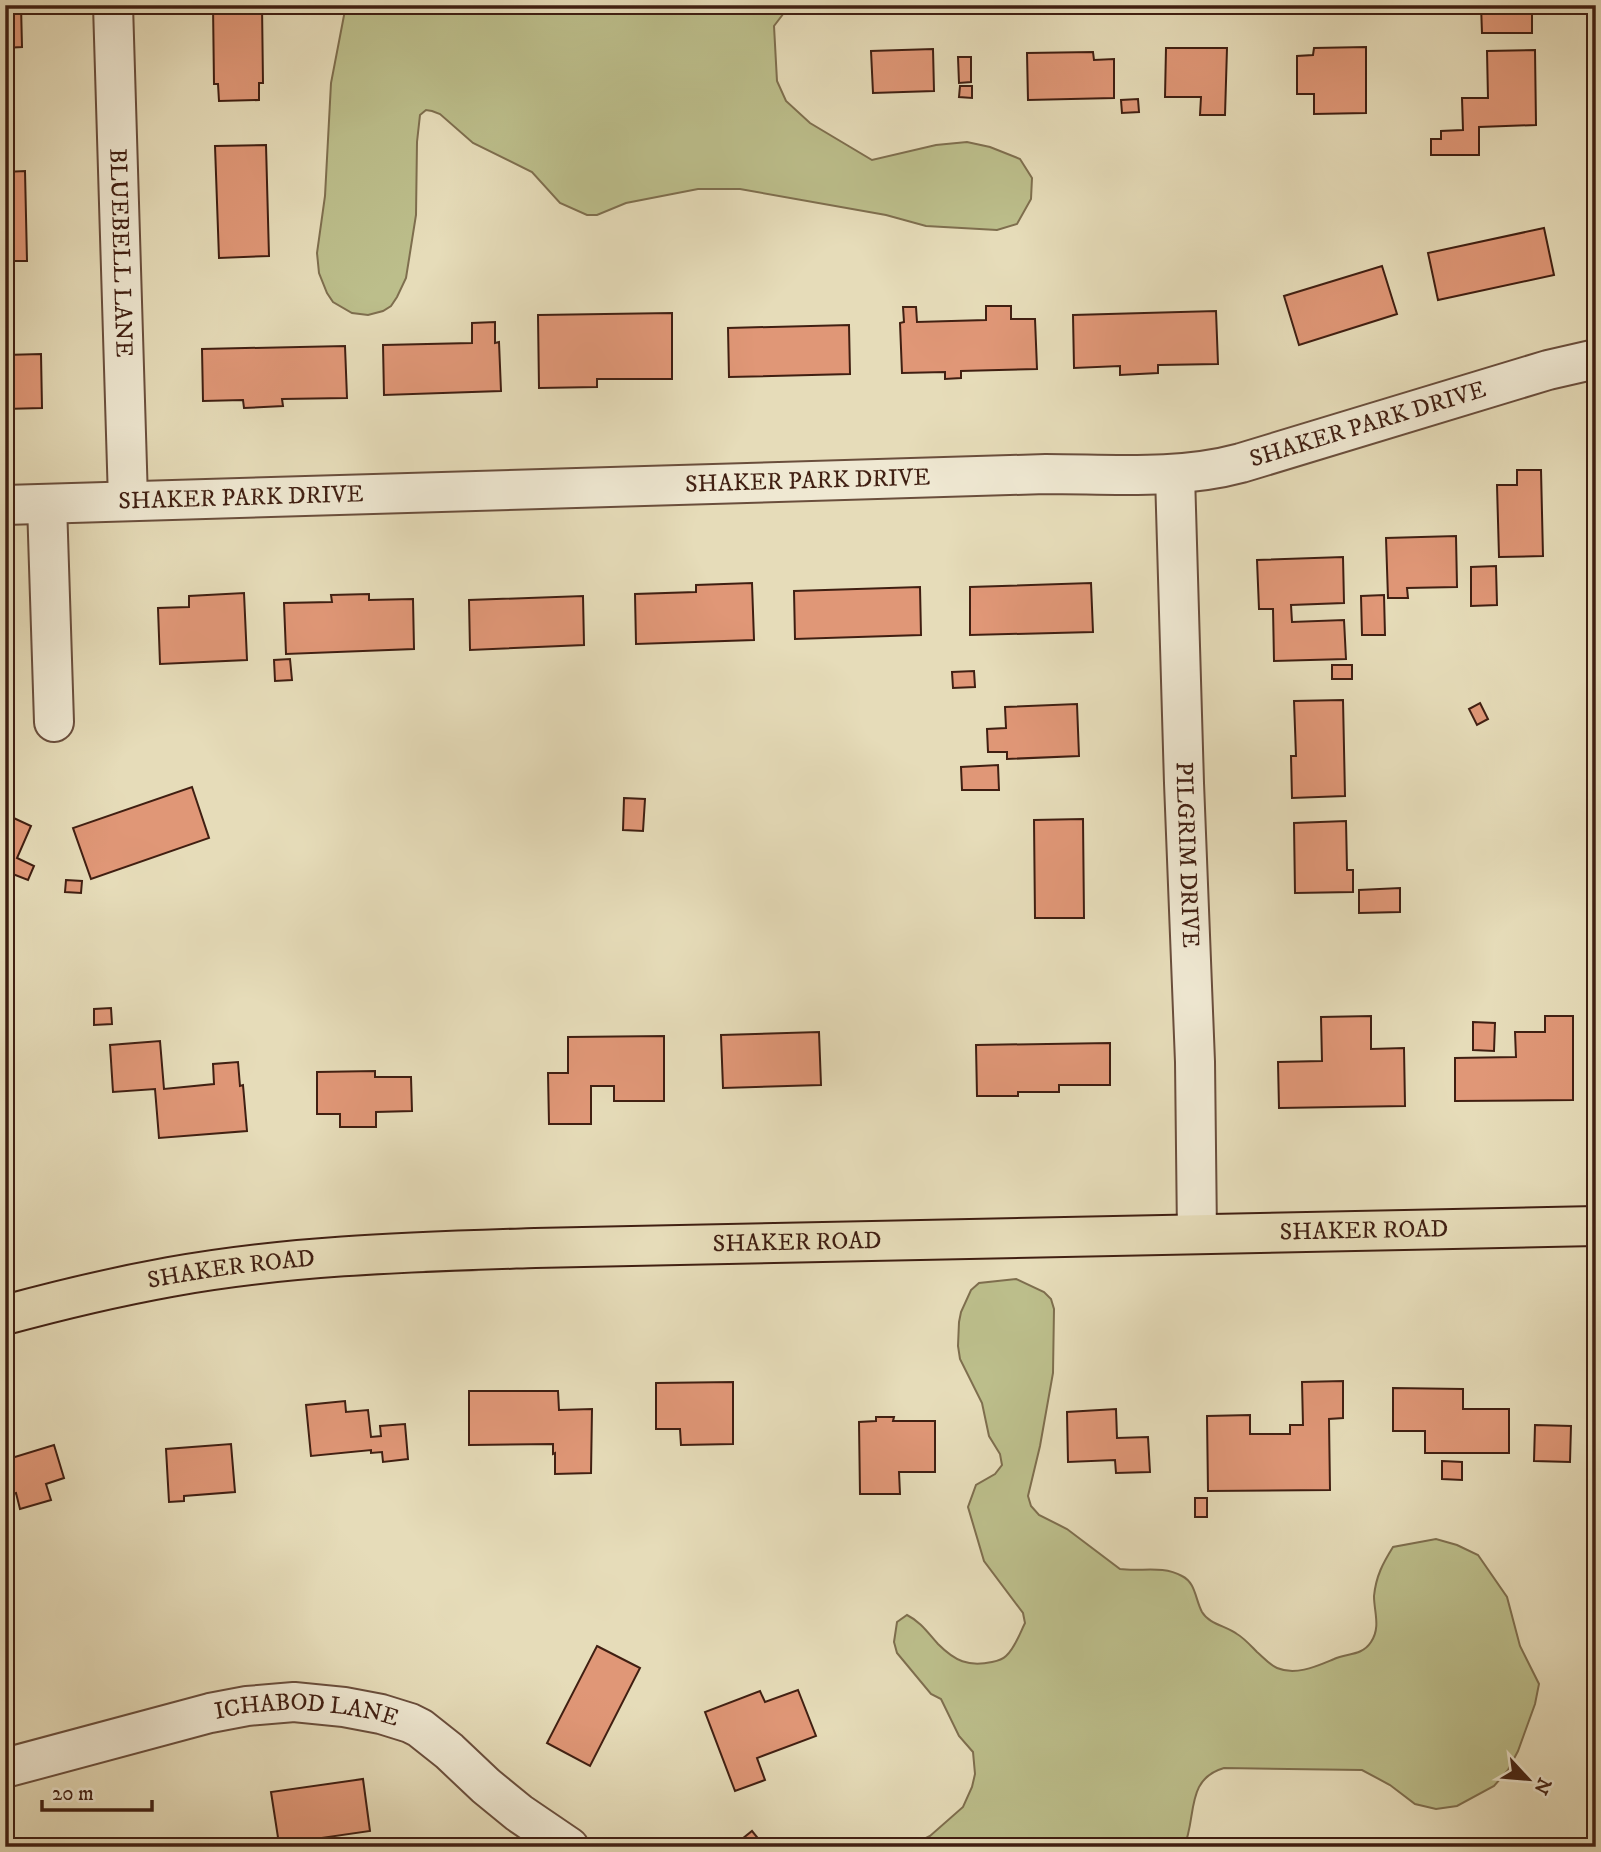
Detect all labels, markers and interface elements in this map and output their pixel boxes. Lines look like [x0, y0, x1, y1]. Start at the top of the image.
street label: BLUEBELL LANE [102, 148, 139, 358]
street label: SHAKER PARK DRIVE [1246, 375, 1490, 474]
street label: SHAKER PARK DRIVE [685, 462, 931, 500]
street label: SHAKER PARK DRIVE [118, 479, 364, 517]
street label: PILGRIM DRIVE [1168, 761, 1205, 949]
street label: SHAKER ROAD [1279, 1214, 1449, 1248]
street label: SHAKER ROAD [712, 1226, 882, 1259]
street label: SHAKER ROAD [145, 1244, 316, 1296]
street label: ICHABOD LANE [212, 1687, 403, 1734]
north arrow [1492, 1744, 1562, 1814]
scale bar [42, 1768, 152, 1812]
text: N [1528, 1774, 1556, 1798]
text: 20 m [52, 1781, 94, 1807]

